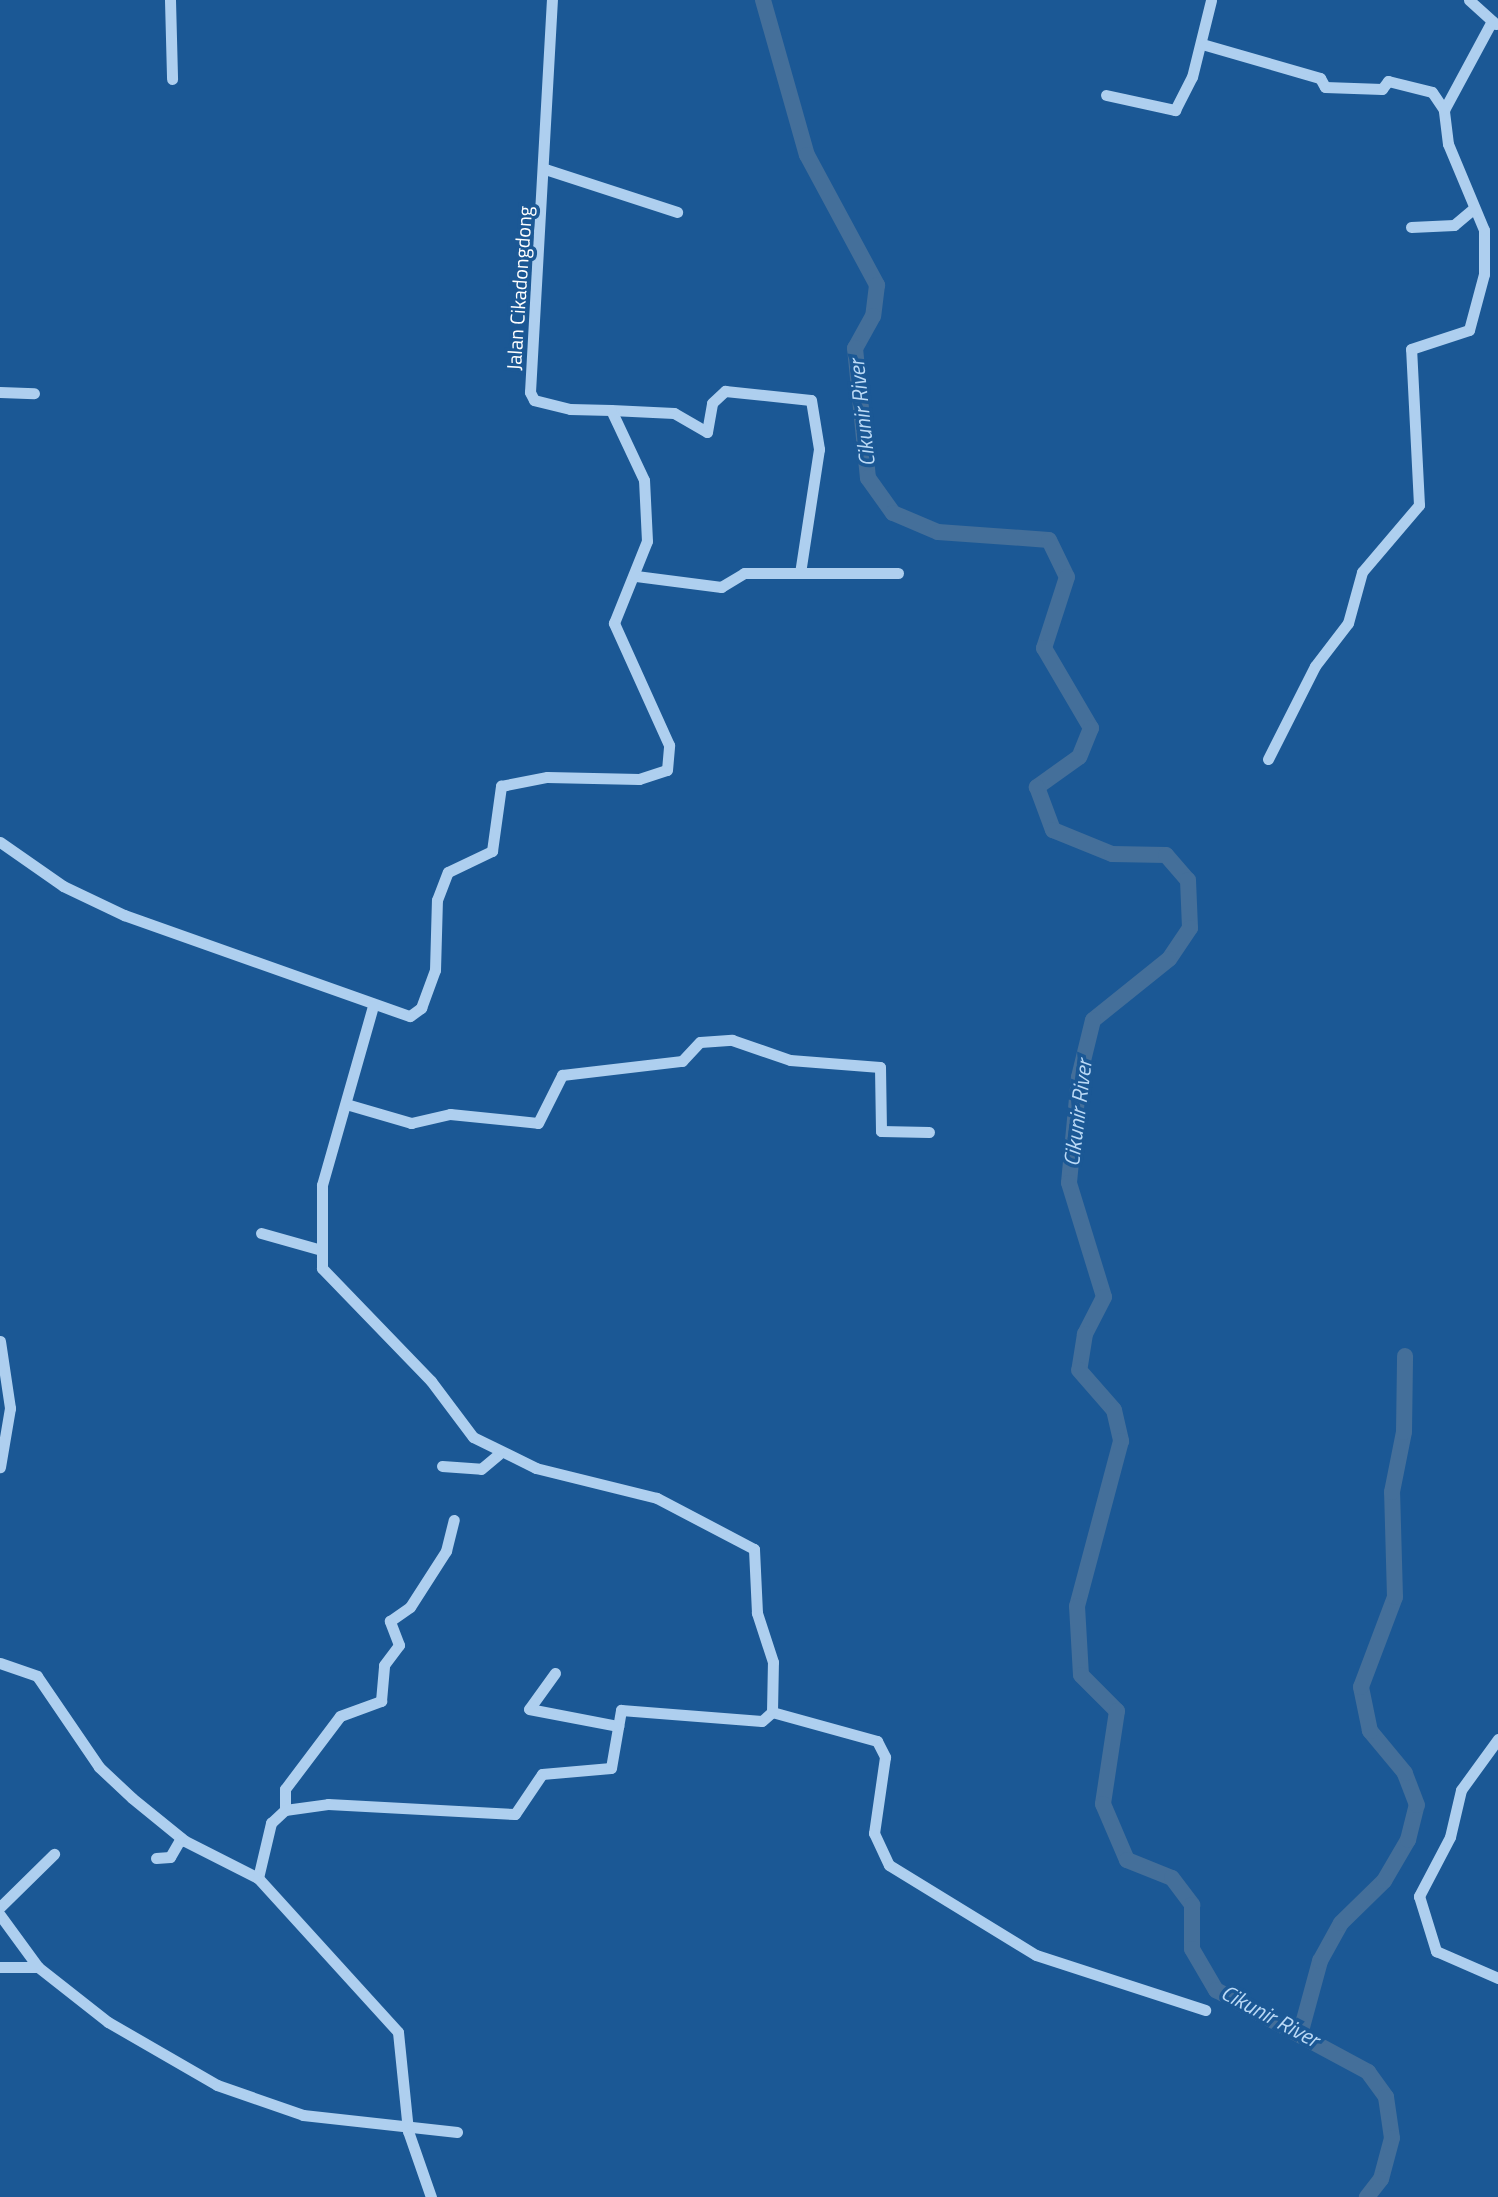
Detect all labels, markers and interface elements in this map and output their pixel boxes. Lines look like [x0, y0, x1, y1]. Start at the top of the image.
street label: Jalan Cikadongdong [501, 205, 537, 371]
water label: Cikunir River [843, 358, 881, 468]
water label: Cikunir River [1058, 1058, 1098, 1168]
water label: Cikunir River [1216, 1979, 1324, 2053]

